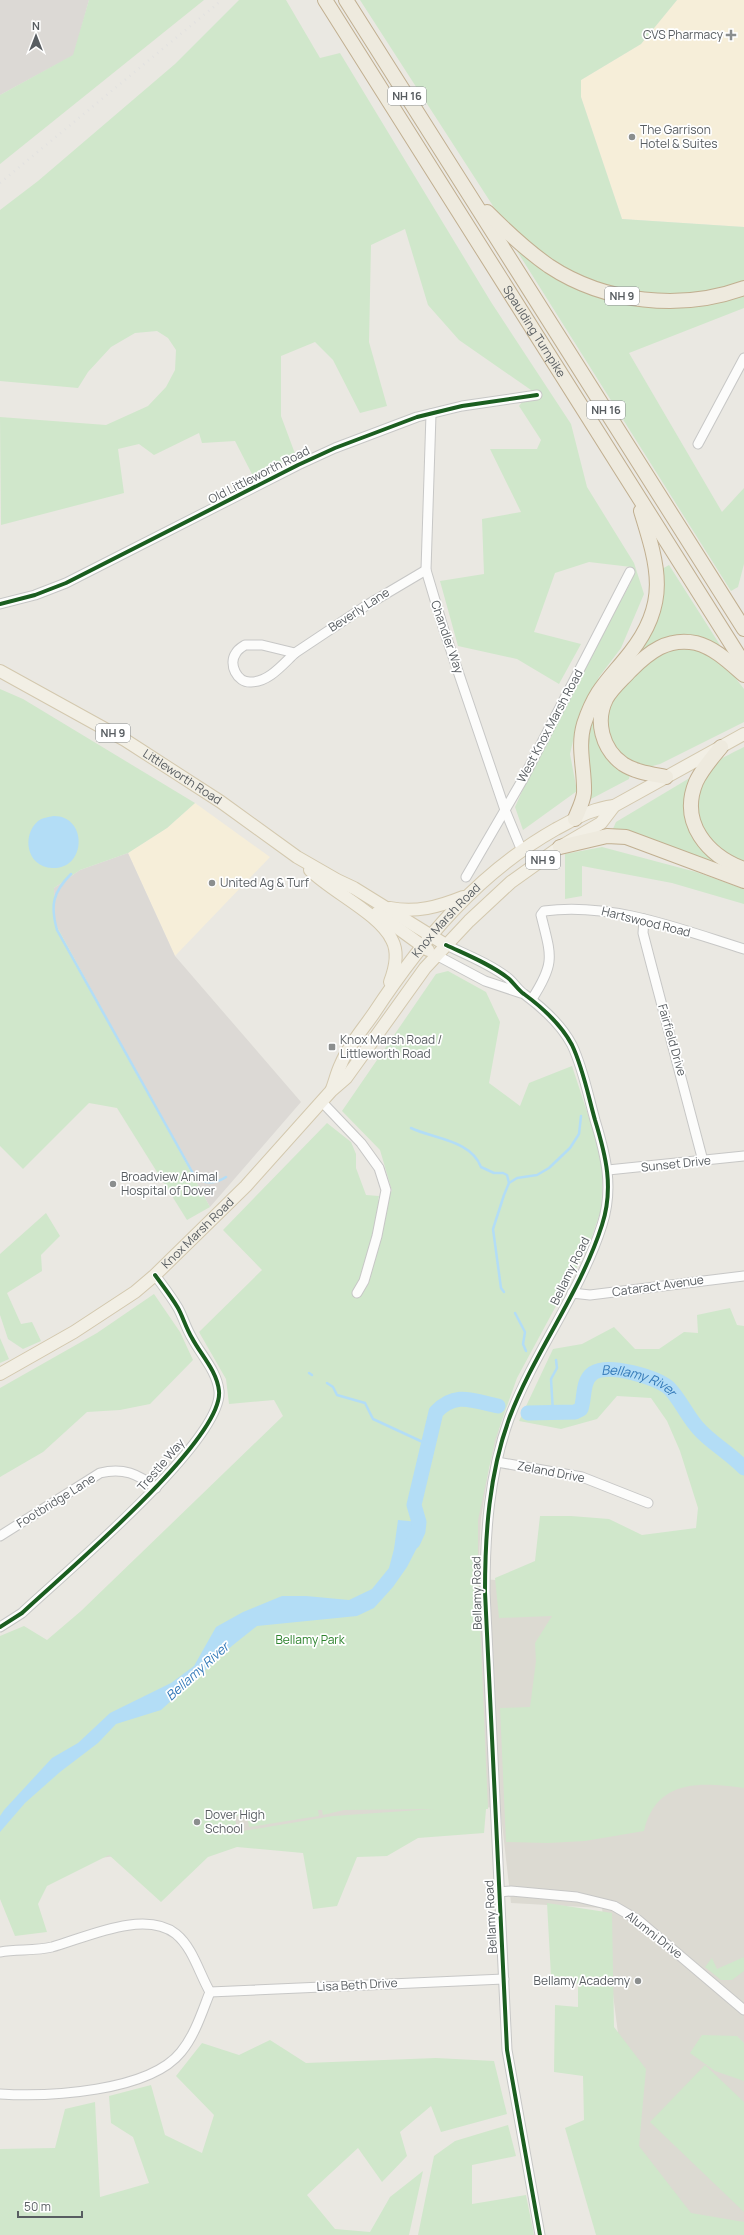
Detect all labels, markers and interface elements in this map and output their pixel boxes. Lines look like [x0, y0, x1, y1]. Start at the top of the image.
north arrow [16, 16, 56, 56]
text: N [32, 18, 40, 33]
place label: CVS Pharmacy [643, 26, 724, 43]
marker: CVS Pharmacy [726, 30, 736, 40]
road number: NH 16 [388, 87, 426, 105]
place label: The Garrison Hotel & Suites [640, 121, 718, 152]
marker: The Garrison Hotel & Suites [627, 132, 637, 142]
street label: Spaulding Turnpike [499, 282, 570, 380]
road number: NH 9 [605, 287, 639, 305]
road number: NH 16 [587, 401, 625, 419]
street label: Old Littleworth Road [205, 442, 312, 507]
street label: Beverly Lane [325, 583, 393, 636]
street label: Chandler Way [427, 598, 468, 676]
street label: West Knox Marsh Road [512, 666, 587, 785]
road number: NH 9 [96, 724, 130, 742]
street label: Littleworth Road [140, 745, 225, 808]
road number: NH 9 [526, 851, 560, 869]
place label: United Ag & Turf [220, 874, 310, 891]
marker: United Ag & Turf [207, 878, 217, 888]
street label: Knox Marsh Road [407, 879, 484, 961]
street label: Hartswood Road [600, 902, 692, 941]
street label: Fairfield Drive [654, 1002, 691, 1078]
place label: Knox Marsh Road / Littleworth Road [340, 1031, 442, 1062]
marker: Knox Marsh Road / Littleworth Road [327, 1042, 337, 1052]
street label: Sunset Drive [640, 1151, 712, 1176]
place label: Broadview Animal Hospital of Dover [121, 1168, 218, 1199]
marker: Broadview Animal Hospital of Dover [108, 1179, 118, 1189]
street label: Knox Marsh Road [157, 1194, 237, 1272]
street label: Bellamy Road [546, 1234, 593, 1308]
street label: Cataract Avenue [611, 1271, 705, 1300]
water label: Bellamy River [601, 1360, 683, 1401]
street label: Trestle Way [133, 1434, 189, 1495]
street label: Zeland Drive [516, 1457, 586, 1486]
street label: Footbridge Lane [13, 1470, 98, 1532]
street label: Bellamy Road [467, 1556, 486, 1630]
park label: Bellamy Park [275, 1631, 346, 1648]
water label: Bellamy River [162, 1636, 234, 1704]
place label: Dover High School [205, 1806, 265, 1837]
marker: Dover High School [192, 1817, 202, 1827]
street label: Bellamy Road [480, 1880, 501, 1954]
street label: Alumni Drive [622, 1907, 686, 1962]
place label: Bellamy Academy [534, 1972, 631, 1989]
street label: Lisa Beth Drive [316, 1974, 398, 1995]
marker: Bellamy Academy [633, 1976, 643, 1986]
scale bar [18, 2193, 82, 2219]
text: 50 m [24, 2198, 51, 2215]

